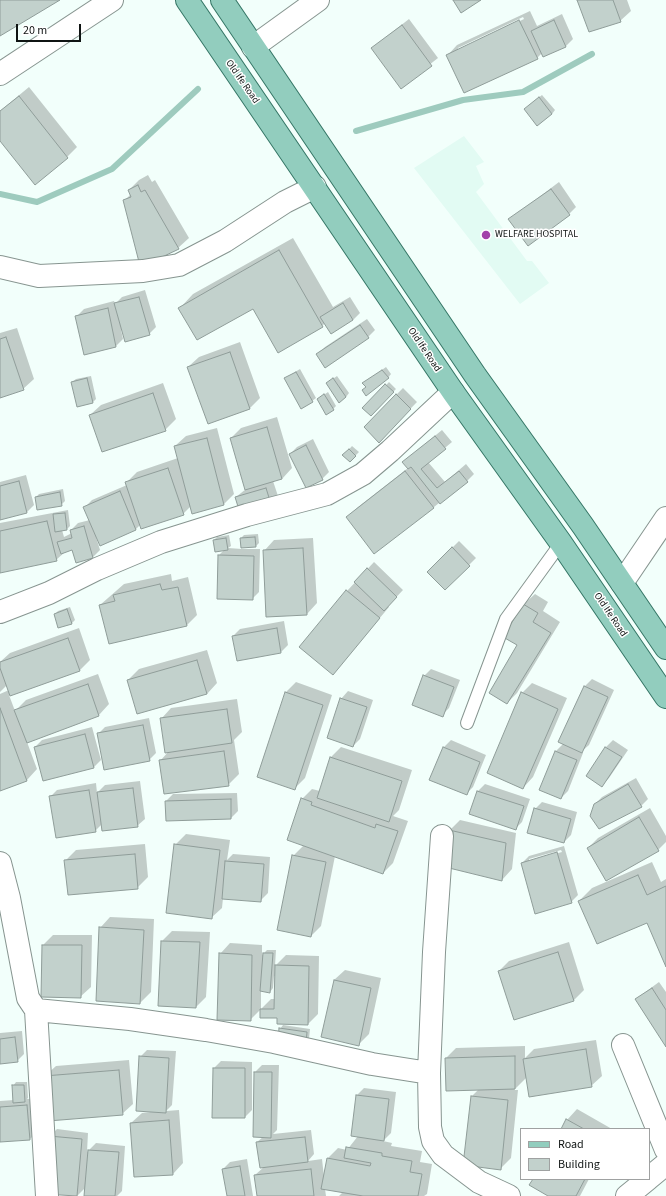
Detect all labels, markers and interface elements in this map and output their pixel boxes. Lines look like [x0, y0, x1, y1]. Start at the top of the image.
scale bar [18, 16, 83, 42]
text: 20 m [23, 22, 47, 39]
street label: Old Ife Road [223, 58, 261, 106]
marker: WELFARE HOSPITAL [480, 229, 492, 241]
place label: WELFARE HOSPITAL [495, 229, 578, 241]
street label: Old Ife Road [405, 326, 443, 374]
street label: Old Ife Road [591, 591, 629, 639]
legend [520, 1128, 650, 1180]
text: Road [558, 1136, 584, 1153]
text: Building [558, 1156, 600, 1173]

